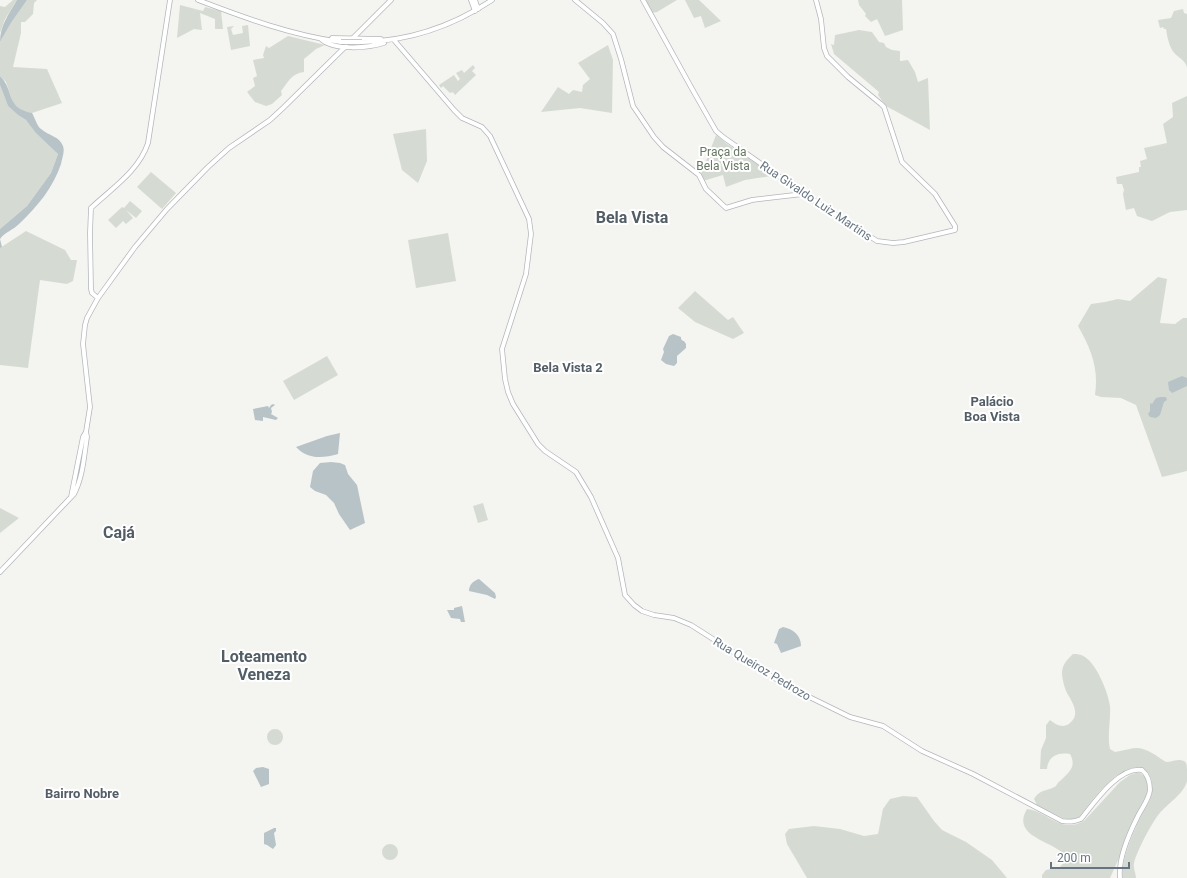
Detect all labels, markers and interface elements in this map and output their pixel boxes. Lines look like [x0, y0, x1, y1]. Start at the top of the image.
park label: Praça da Bela Vista [696, 145, 750, 173]
street label: Rua Givaldo Luiz Martins [757, 158, 875, 244]
district label: Bela Vista [596, 208, 669, 227]
district label: Bela Vista 2 [533, 360, 603, 375]
district label: Palácio Boa Vista [964, 394, 1020, 424]
district label: Cajá [103, 523, 135, 542]
street label: Rua Queiroz Pedrozo [711, 634, 813, 704]
district label: Loteamento Veneza [221, 647, 307, 684]
district label: Bairro Nobre [45, 786, 119, 801]
scale bar [1051, 844, 1129, 870]
text: 200 m [1057, 851, 1091, 865]

